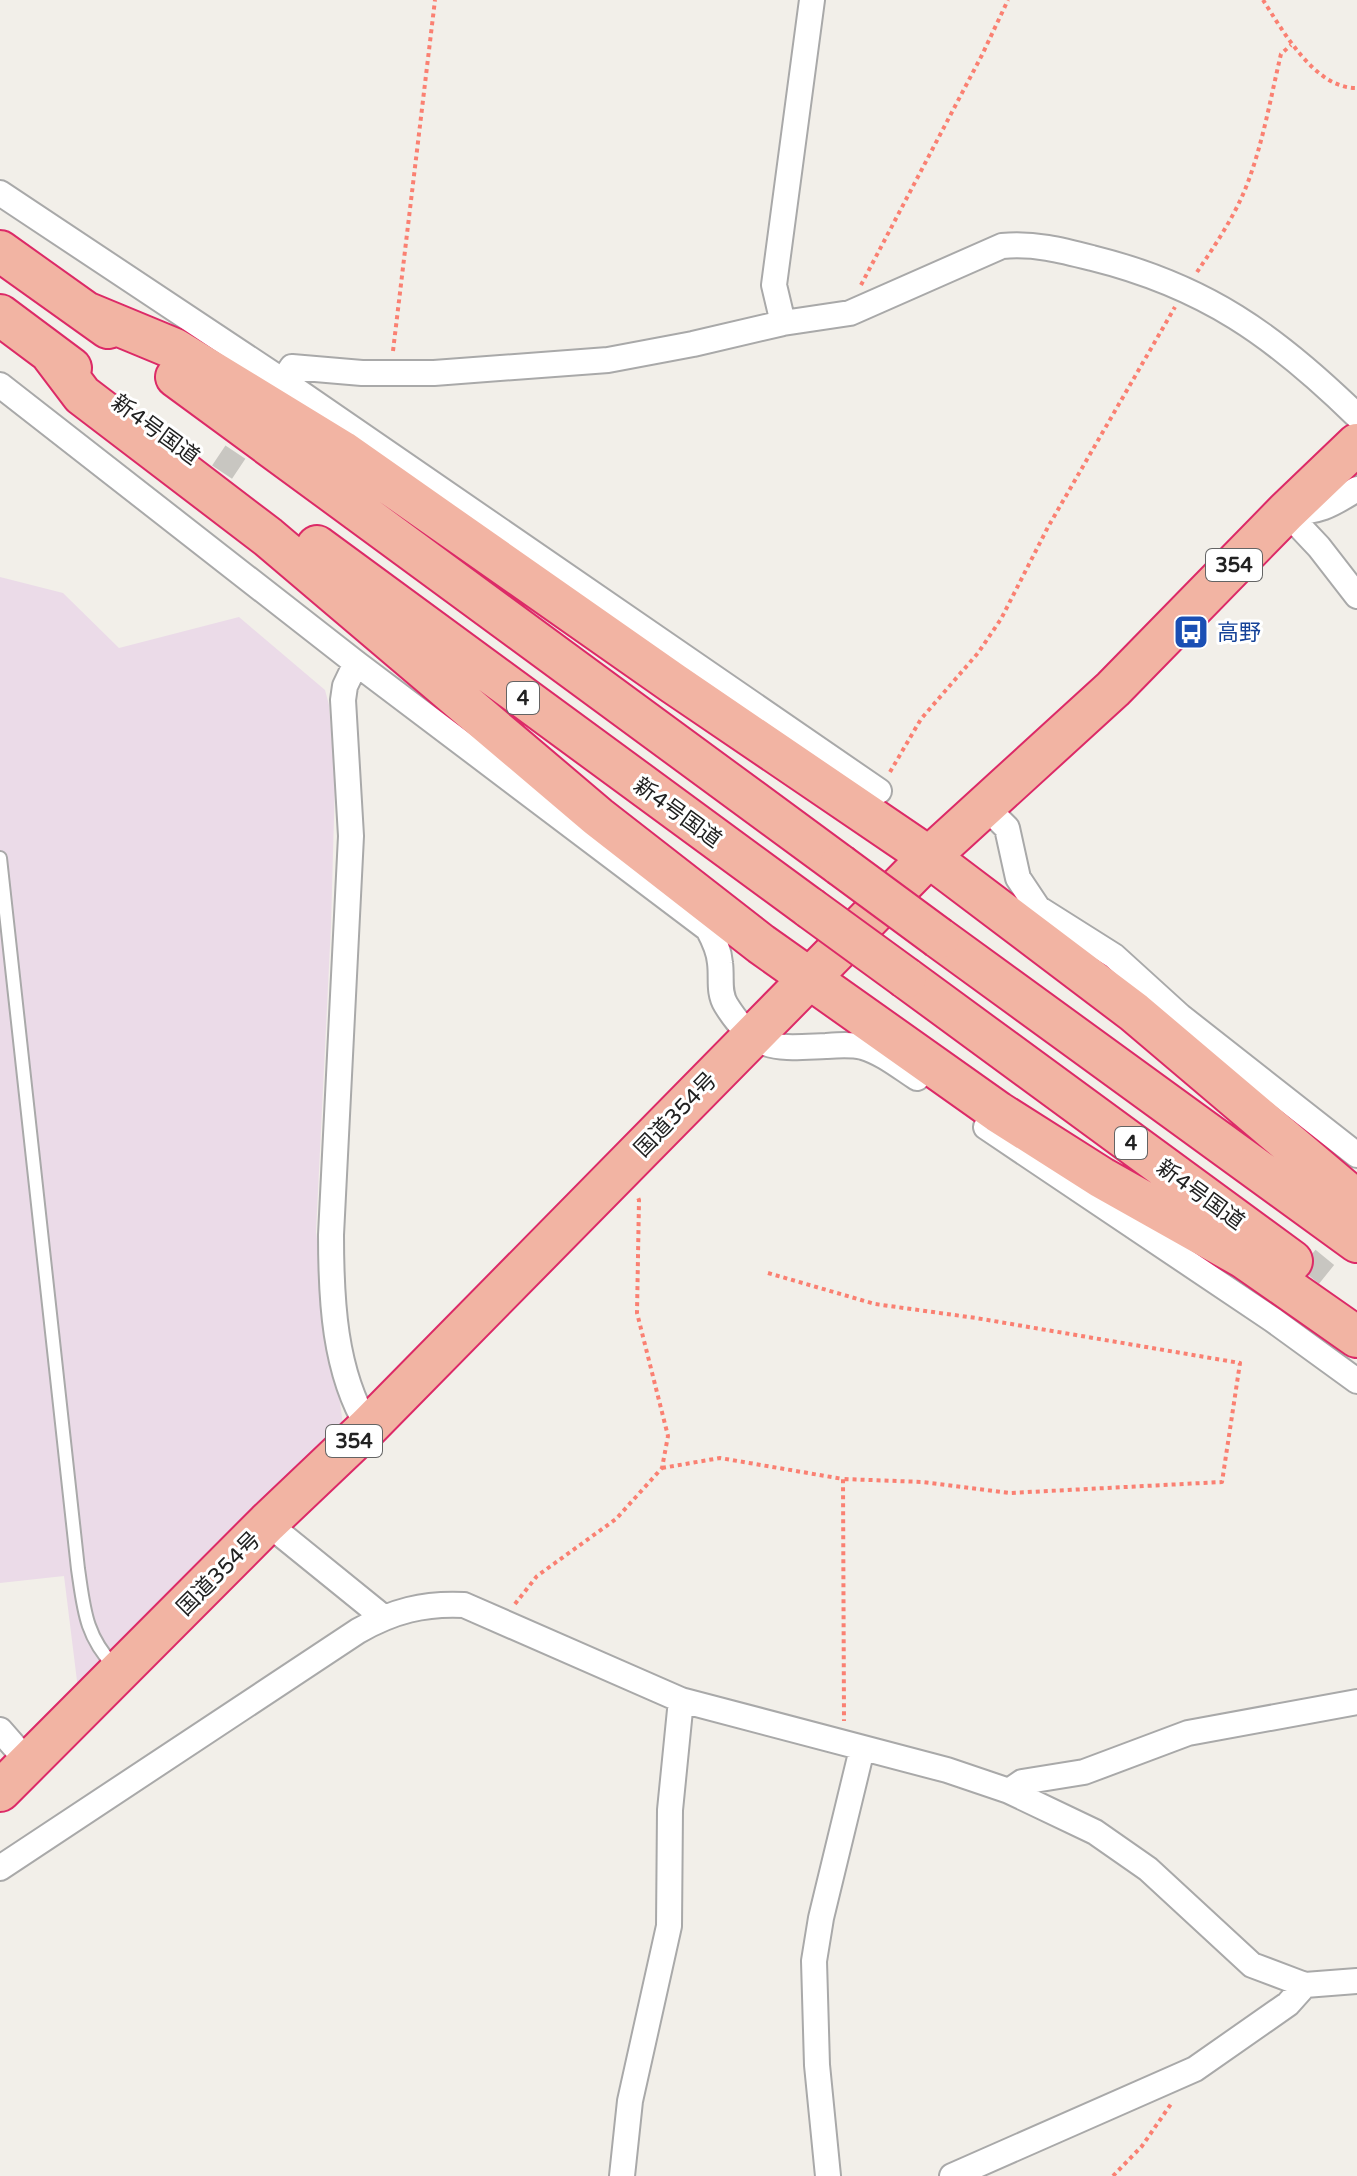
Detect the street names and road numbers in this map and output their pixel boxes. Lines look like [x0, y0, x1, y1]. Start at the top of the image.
street label: 新4号国道 [107, 389, 204, 470]
road number: 354 [1206, 549, 1262, 581]
road number: 4 [507, 682, 539, 714]
street label: 新4号国道 [629, 772, 726, 853]
street label: 国道354号 [629, 1067, 722, 1162]
road number: 4 [1115, 1127, 1147, 1159]
street label: 新4号国道 [1152, 1154, 1249, 1235]
road number: 354 [326, 1425, 382, 1457]
street label: 国道354号 [172, 1527, 266, 1621]

